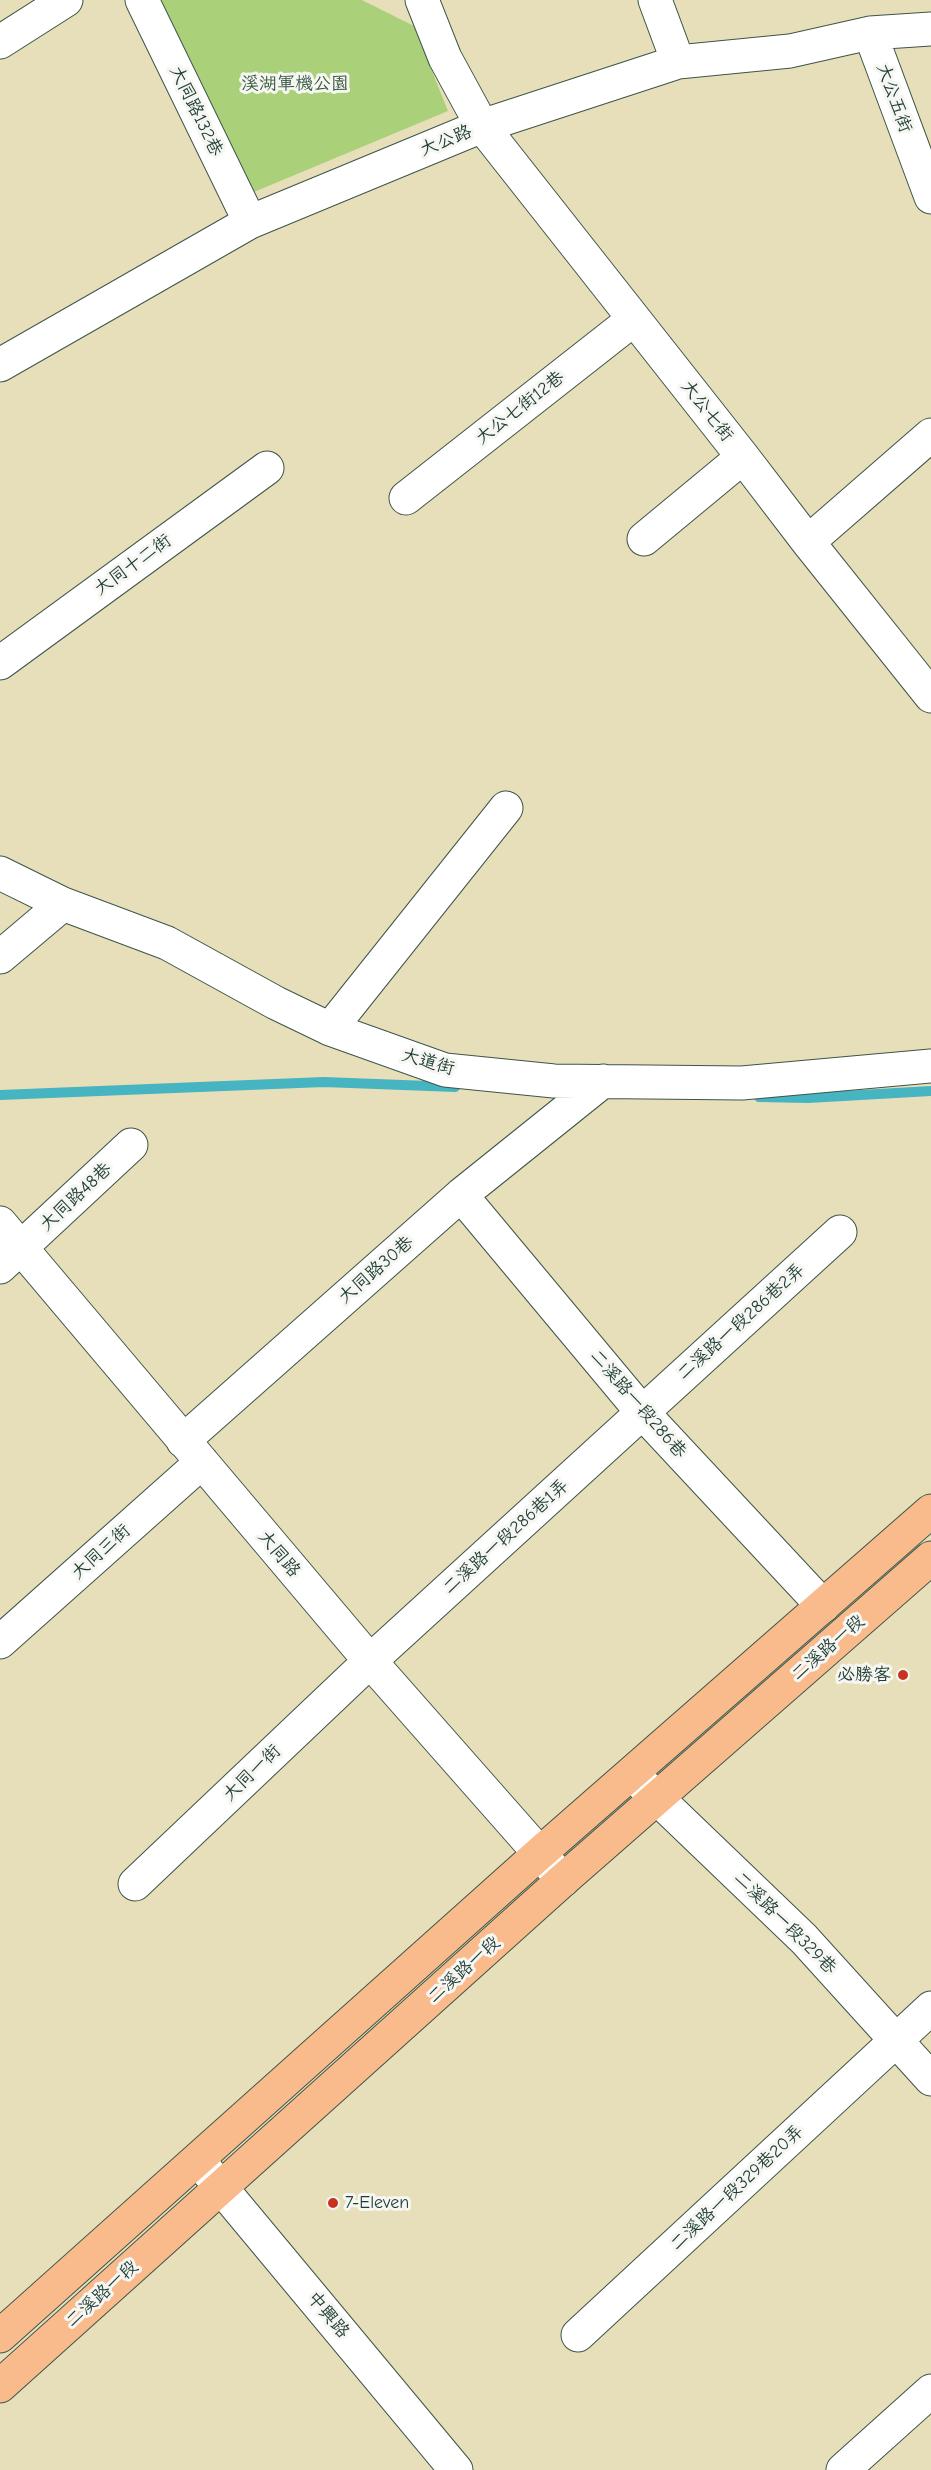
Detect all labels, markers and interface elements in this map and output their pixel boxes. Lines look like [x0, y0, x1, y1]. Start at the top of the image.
street label: 大公五街 [872, 60, 916, 136]
street label: 大同路132巷 [165, 62, 227, 160]
park label: 溪湖軍機公園 [241, 73, 349, 95]
street label: 大公路 [417, 121, 475, 161]
street label: 大公七街12巷 [471, 367, 569, 449]
street label: 大公七街 [676, 376, 738, 446]
street label: 大同十二街 [90, 530, 176, 600]
street label: 大道街 [399, 1044, 457, 1080]
street label: 大同路48巷 [36, 1158, 116, 1236]
street label: 大同路30巷 [334, 1232, 418, 1308]
street label: 二溪路一段286巷2弄 [673, 1259, 809, 1385]
street label: 二溪路一段286巷 [585, 1345, 691, 1463]
street label: 二溪路一段286巷1弄 [439, 1475, 573, 1599]
street label: 大同三街 [67, 1520, 135, 1584]
street label: 大同路 [253, 1526, 305, 1582]
street label: 二溪路一段 [787, 1610, 869, 1686]
place label: 必勝客 [837, 1664, 891, 1686]
marker: 必勝客 [896, 1668, 910, 1682]
street label: 大同一街 [219, 1740, 285, 1806]
street label: 二溪路一段329巷 [729, 1867, 841, 1979]
street label: 二溪路一段 [423, 1932, 505, 2008]
street label: 二溪路一段329巷20弄 [666, 2121, 808, 2255]
place label: 7-Eleven [345, 2192, 409, 2214]
marker: 7-Eleven [326, 2196, 340, 2210]
street label: 二溪路一段 [61, 2256, 143, 2332]
street label: 中興路 [302, 2287, 354, 2343]

